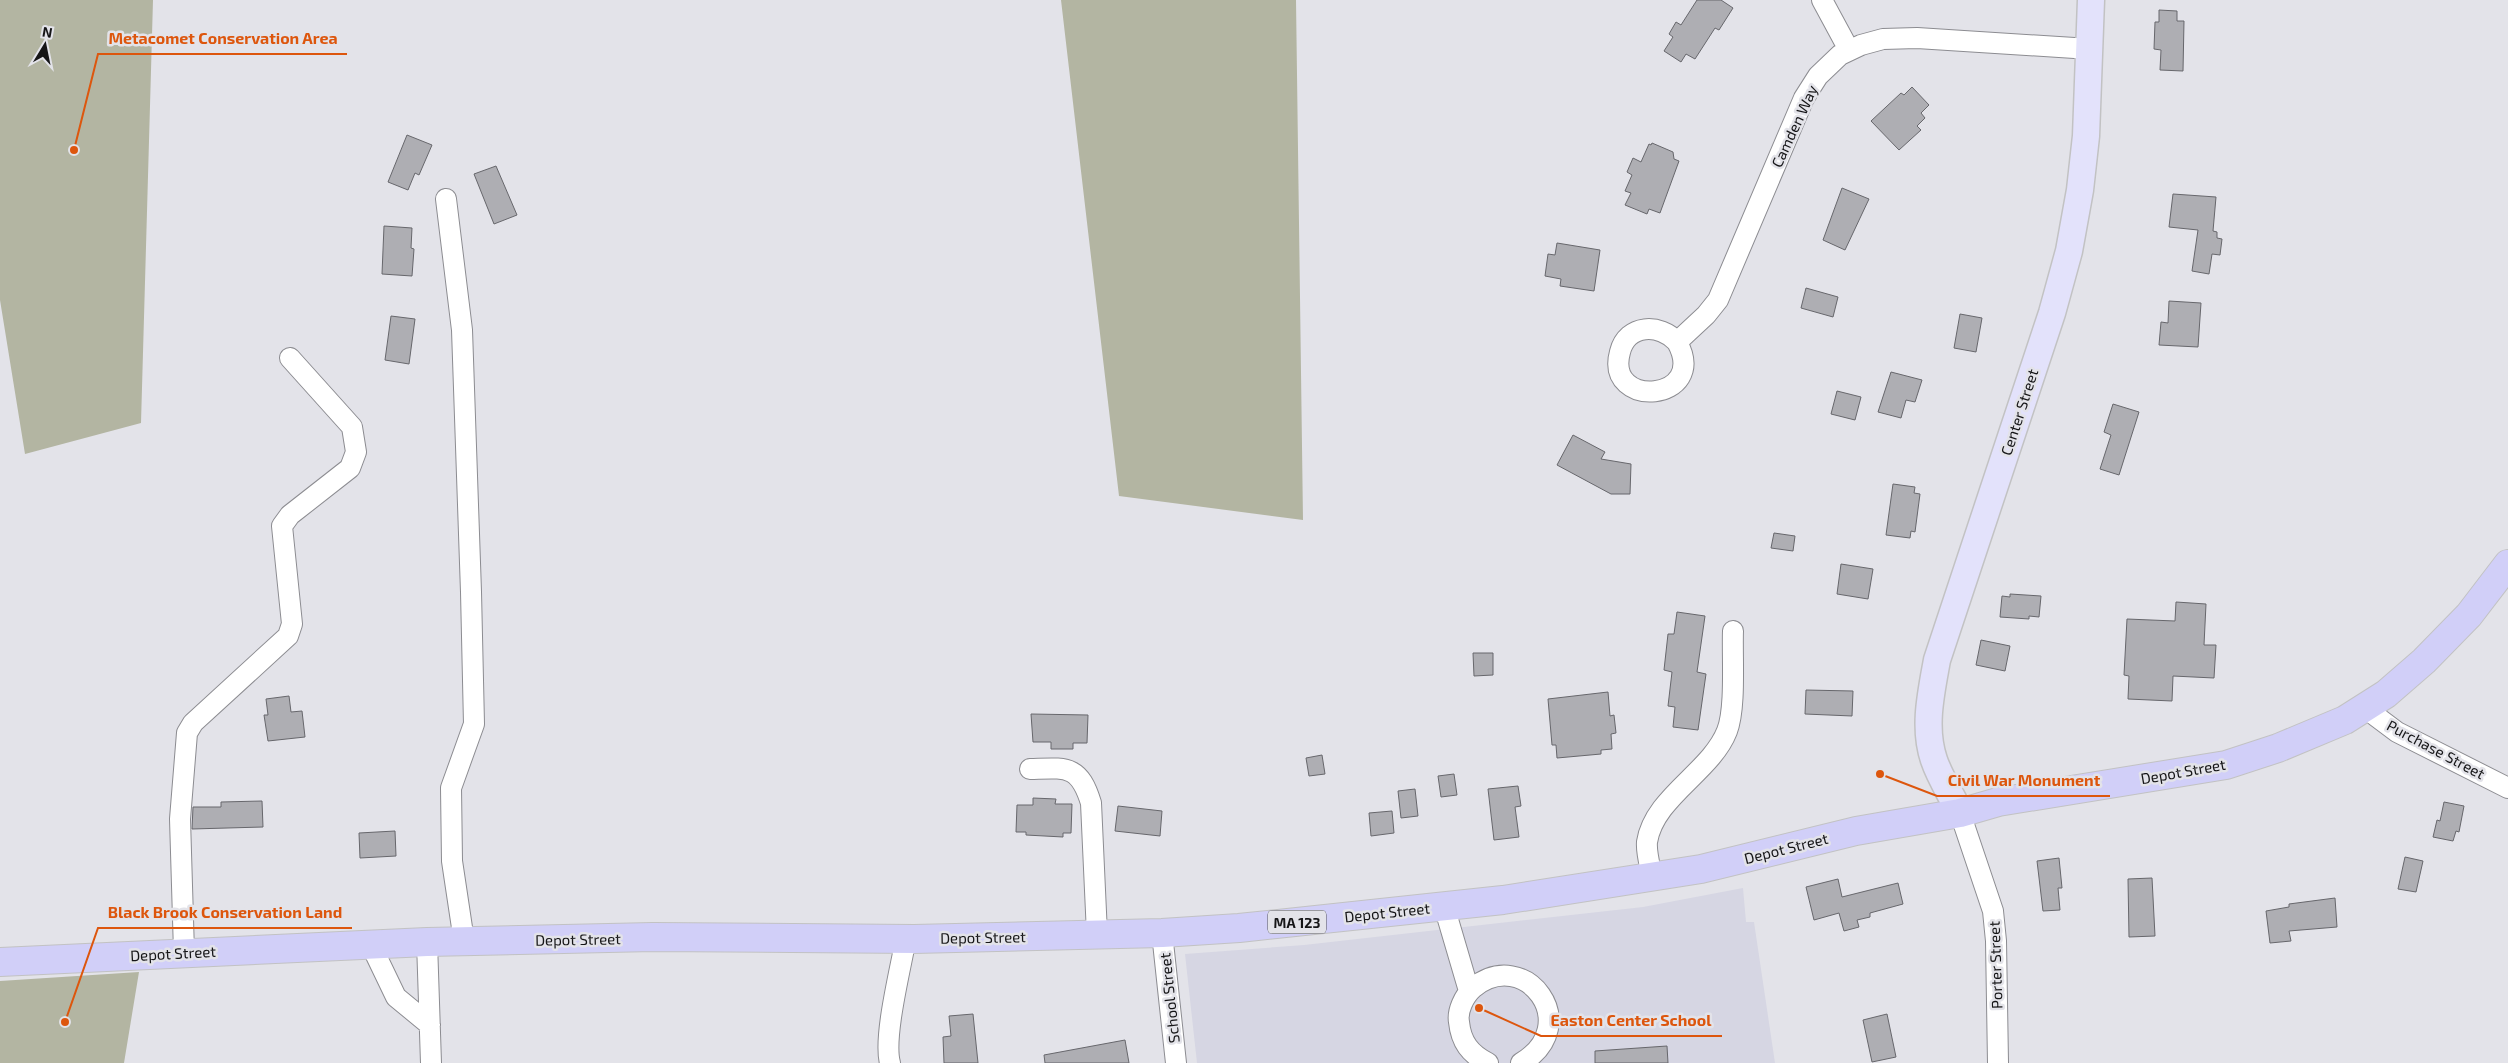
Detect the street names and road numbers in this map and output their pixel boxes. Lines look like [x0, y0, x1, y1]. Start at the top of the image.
street label: Camden Way [1767, 82, 1821, 170]
street label: Center Street [1997, 366, 2042, 457]
street label: Purchase Street [2384, 716, 2488, 782]
street label: Depot Street [2139, 755, 2227, 787]
street label: Depot Street [1742, 829, 1830, 867]
street label: Depot Street [1343, 899, 1431, 925]
road number: MA 123 [1268, 910, 1326, 934]
street label: Porter Street [1984, 921, 2006, 1009]
street label: Depot Street [940, 927, 1026, 947]
street label: Depot Street [535, 929, 621, 949]
street label: Depot Street [130, 942, 217, 964]
street label: School Street [1155, 952, 1183, 1044]

